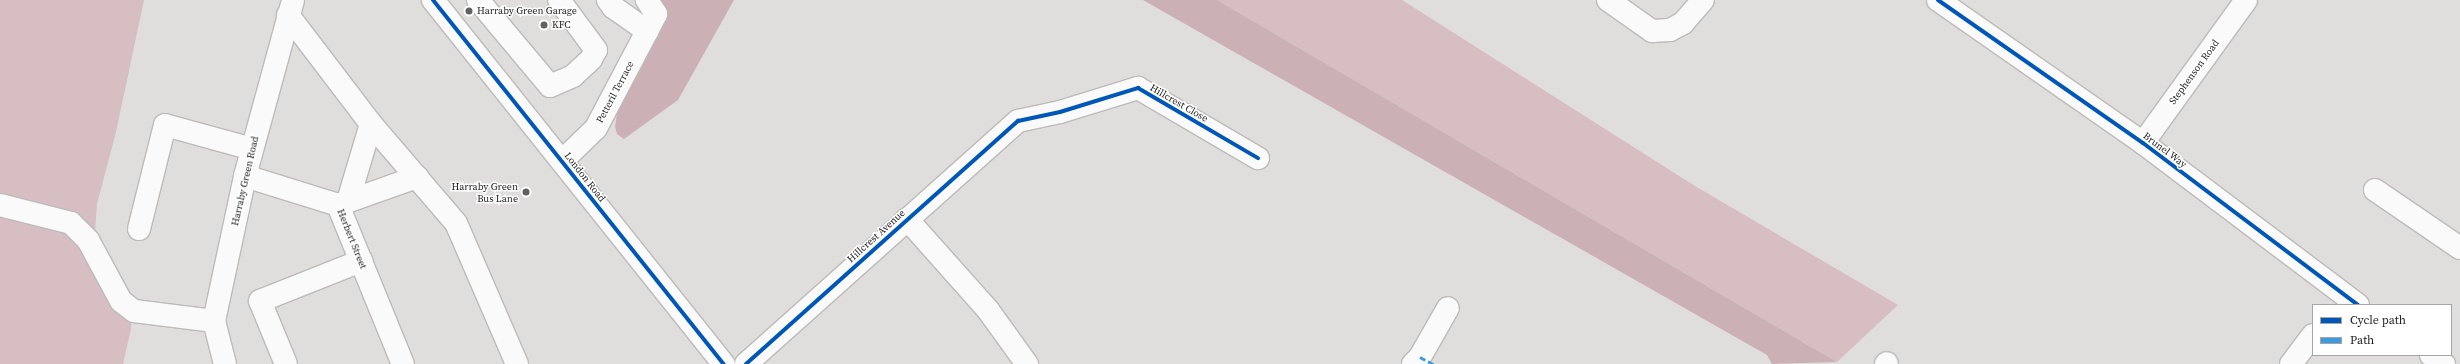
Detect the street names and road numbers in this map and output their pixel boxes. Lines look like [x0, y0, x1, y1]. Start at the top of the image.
street label: Stephenson Road [2167, 37, 2221, 107]
street label: Petteril Terrace [594, 59, 636, 125]
street label: Hillcrest Close [1148, 82, 1210, 124]
street label: Brunel Way [2141, 130, 2189, 170]
street label: Harraby Green Road [229, 135, 261, 227]
street label: London Road [562, 150, 608, 204]
street label: Herbert Street [335, 207, 369, 271]
street label: Hillcrest Avenue [845, 207, 907, 265]

